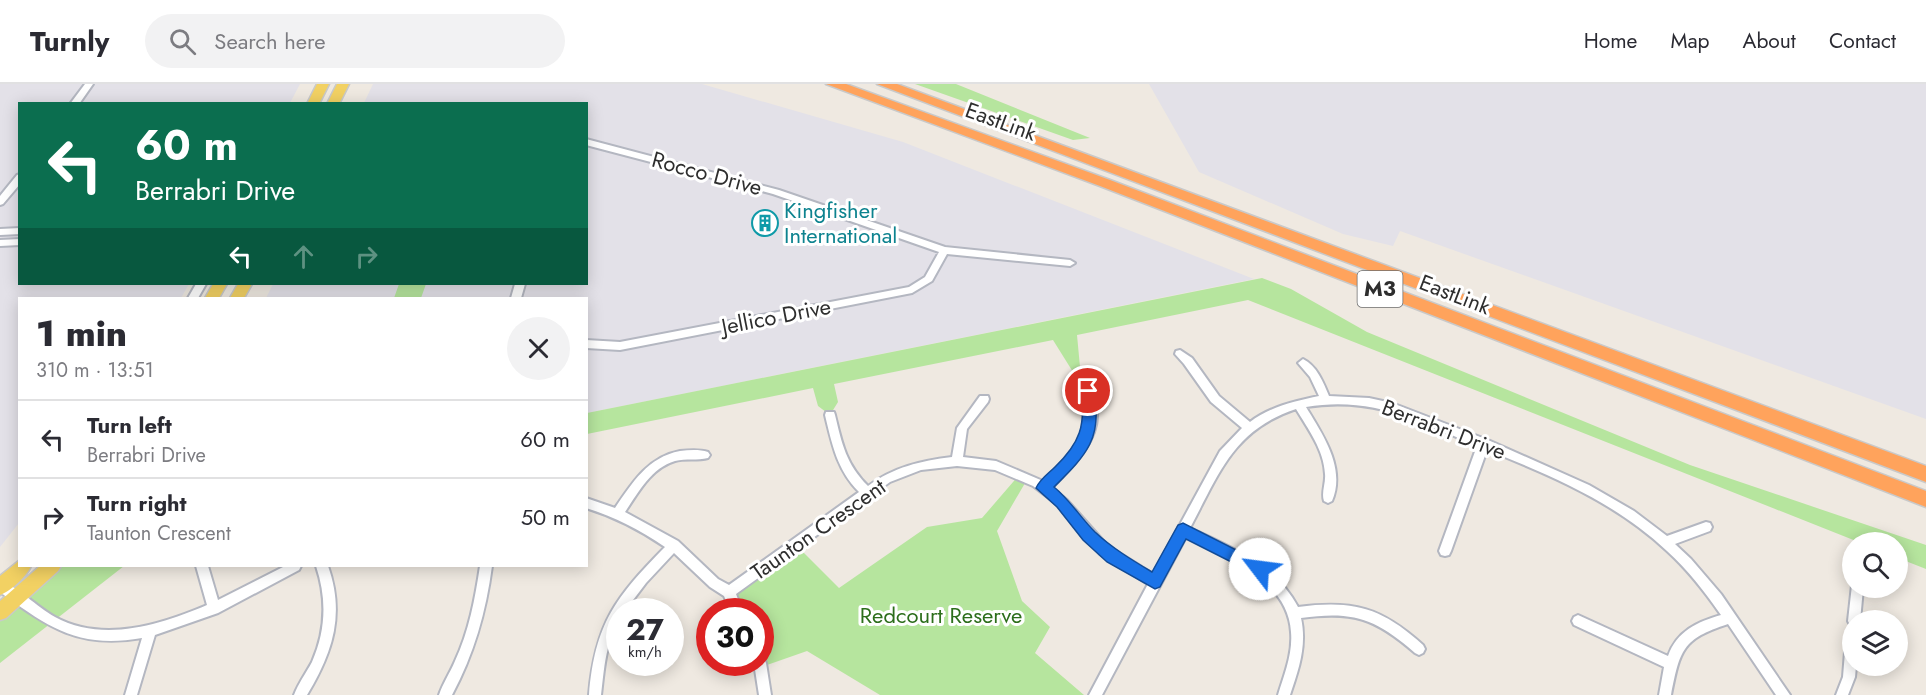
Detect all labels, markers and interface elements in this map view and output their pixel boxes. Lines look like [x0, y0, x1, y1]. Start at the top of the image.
search box [145, 14, 565, 68]
text: Turnly [30, 21, 109, 62]
icon: search [166, 25, 199, 58]
text: Search here [214, 25, 326, 57]
text: Home [1584, 26, 1637, 56]
text: Map [1670, 26, 1710, 56]
text: About [1743, 26, 1796, 56]
text: Contact [1829, 26, 1896, 56]
street label: EastLink [961, 93, 1041, 149]
text: 60 m [135, 115, 238, 176]
icon: left [36, 126, 114, 204]
street label: Rocco Drive [648, 143, 766, 203]
text: Berrabri Drive [135, 171, 295, 210]
place label: Kingfisher International [784, 194, 897, 251]
building icon: Kingfisher International [750, 208, 780, 238]
icon: left [224, 240, 257, 273]
icon: ahead [287, 240, 320, 273]
icon: right [350, 240, 383, 273]
street label: EastLink [1415, 266, 1495, 322]
road number: M3 [1358, 271, 1402, 307]
street label: Jellico Drive [716, 290, 833, 343]
text: 1 min [36, 307, 127, 359]
button: close [507, 317, 570, 380]
text: 310 m · 13:51 [36, 356, 154, 385]
pin [1062, 365, 1113, 416]
icon: arrive [1071, 374, 1104, 407]
street label: Berrabri Drive [1377, 391, 1511, 467]
text: Turn left [87, 409, 172, 441]
icon: left [36, 423, 69, 456]
text: 60 m [520, 423, 570, 455]
text: Berrabri Drive [87, 441, 206, 470]
street label: Taunton Crescent [744, 470, 893, 588]
text: Turn right [87, 487, 187, 519]
icon: right [36, 501, 69, 534]
text: 50 m [521, 501, 570, 533]
text: Taunton Crescent [87, 519, 231, 548]
map controls [1842, 532, 1908, 676]
button: search [1842, 532, 1908, 598]
position arrow [1228, 537, 1292, 601]
speed limit sign: 30 [696, 598, 774, 676]
park label: Redcourt Reserve [860, 599, 1022, 631]
text: 27 [626, 608, 664, 651]
button: layers [1842, 610, 1908, 676]
text: km/h [628, 641, 662, 663]

